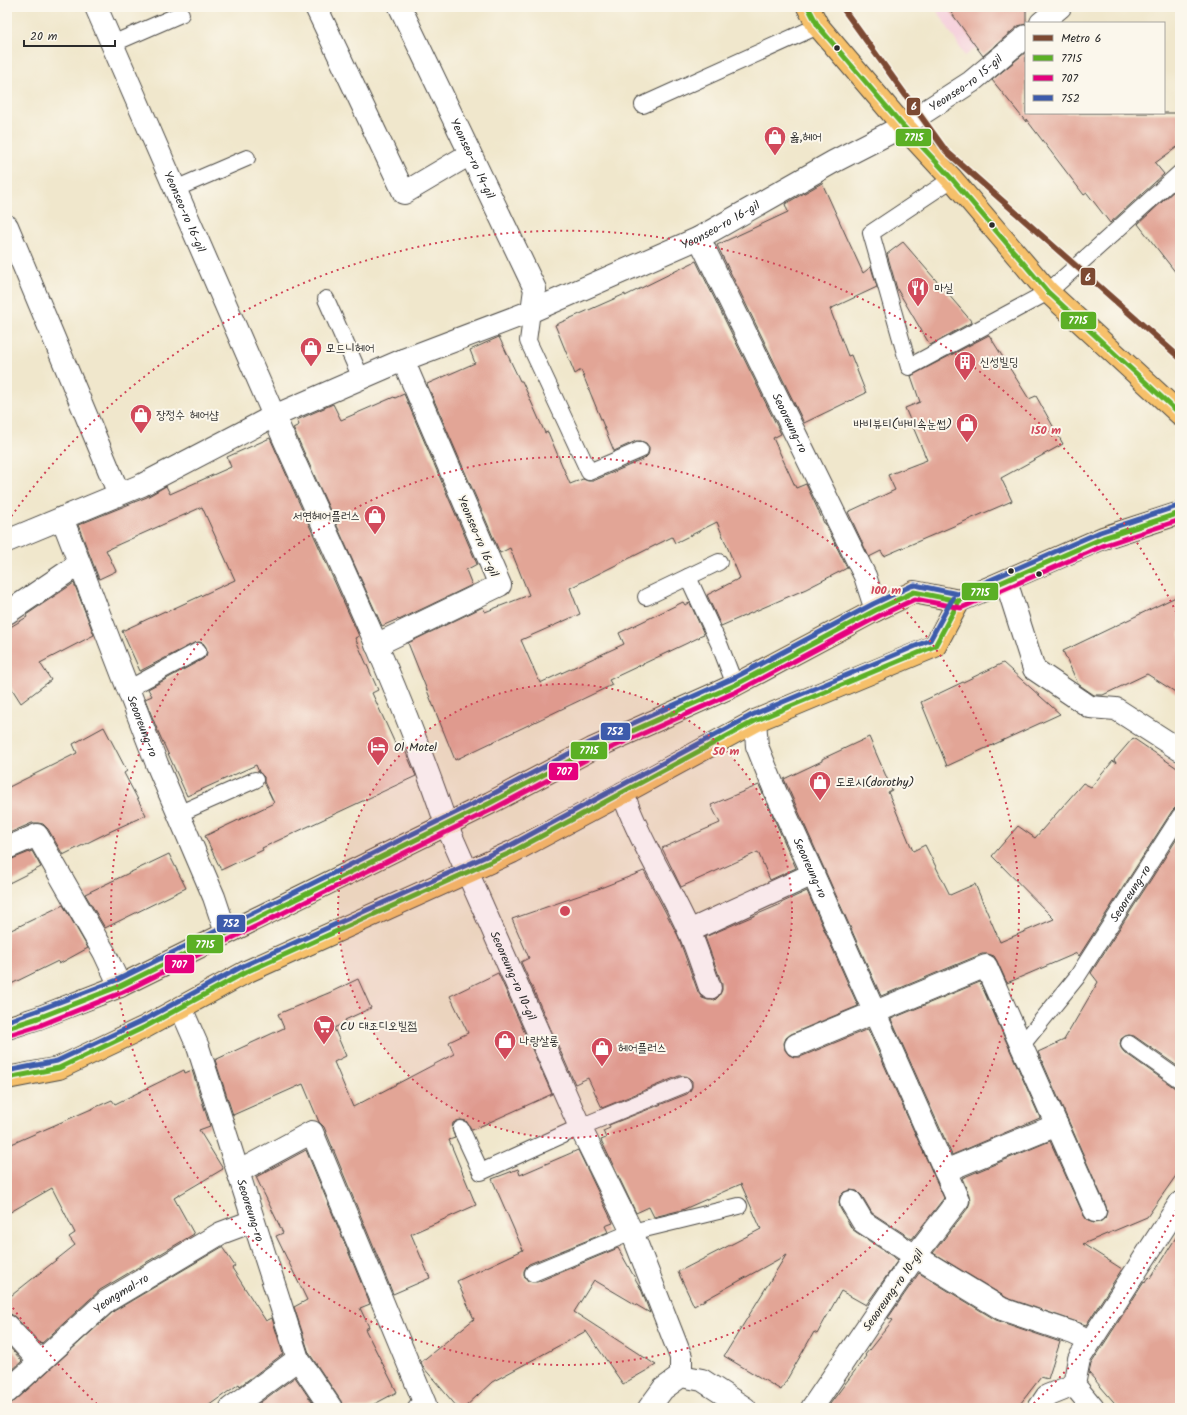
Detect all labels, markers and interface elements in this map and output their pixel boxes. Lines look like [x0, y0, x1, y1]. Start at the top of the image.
scale bar [24, 22, 115, 48]
legend [1025, 22, 1165, 114]
text: 20 m [30, 27, 58, 46]
text: Metro 6 [1061, 29, 1101, 48]
unlabelled marker [832, 43, 842, 53]
text: 7715 [1061, 49, 1084, 68]
street label: Yeonseo-ro 15-gil [926, 50, 1007, 117]
text: 707 [1061, 69, 1079, 88]
text: 752 [1061, 89, 1080, 108]
line badge: 6 [906, 97, 921, 116]
text: 6 [911, 98, 917, 116]
street label: Yeonseo-ro 14-gil [445, 115, 500, 202]
shop icon: 옳,헤어 [762, 124, 788, 157]
place label: 옳,헤어 [790, 128, 822, 147]
line badge: 7715 [895, 128, 932, 147]
text: 7715 [904, 129, 925, 147]
street label: Yeonseo-ro 16-gil [158, 168, 210, 256]
street label: Yeonseo-ro 16-gil [678, 196, 764, 255]
unlabelled marker [987, 220, 997, 230]
line badge: 6 [1080, 267, 1096, 286]
text: 6 [1085, 269, 1091, 287]
restaurant icon: 마실 [905, 275, 931, 308]
place label: 마실 [934, 279, 954, 298]
line badge: 7715 [1060, 311, 1097, 330]
text: 7715 [1068, 312, 1089, 330]
shop icon: 모드니헤어 [298, 335, 324, 368]
place label: 모드니헤어 [326, 339, 374, 358]
building icon: 신성빌딩 [952, 349, 978, 382]
place label: 신성빌딩 [980, 353, 1019, 372]
street label: Seooreung-ro [767, 390, 812, 456]
shop icon: 장정수 헤어샵 [128, 402, 154, 435]
place label: 장정수 헤어샵 [156, 406, 219, 425]
shop icon: 바비뷰티(바비속눈썹) [954, 411, 980, 444]
place label: 바비뷰티(바비속눈썹) [853, 415, 952, 434]
text: 150 m [1031, 421, 1061, 440]
street label: Yeonseo-ro 16-gil [452, 492, 503, 580]
shop icon: 서연헤어플러스 [362, 503, 388, 536]
place label: 서연헤어플러스 [292, 507, 360, 526]
unlabelled marker [1006, 566, 1016, 576]
unlabelled marker [1034, 569, 1044, 579]
text: 100 m [871, 581, 901, 600]
line badge: 7715 [961, 582, 999, 601]
text: 7715 [970, 584, 991, 602]
street label: Seooreung-ro [121, 693, 162, 760]
line badge: 752 [600, 722, 631, 741]
text: 752 [606, 723, 624, 741]
hotel icon: Ol Motel [365, 734, 391, 767]
place label: Ol Motel [394, 738, 437, 757]
line badge: 7715 [570, 741, 608, 760]
text: 7715 [579, 742, 600, 760]
text: 50 m [712, 742, 740, 761]
line badge: 707 [548, 762, 579, 781]
text: 707 [556, 763, 573, 781]
shop icon: 도로시(dorothy) [807, 769, 833, 802]
place label: 도로시(dorothy) [836, 773, 914, 792]
street label: Seooreung-ro [788, 835, 832, 901]
street label: Seooreung-ro [1105, 861, 1156, 926]
centre of rings [558, 904, 572, 918]
line badge: 752 [216, 914, 246, 933]
text: 752 [222, 915, 240, 933]
street label: Seooreung-ro 10-gil [484, 928, 541, 1024]
line badge: 7715 [186, 934, 224, 954]
text: 7715 [195, 936, 216, 954]
line badge: 707 [164, 954, 195, 974]
text: 707 [171, 956, 188, 974]
supermarket icon: CU 대조디오빌점 [311, 1013, 337, 1046]
place label: CU 대조디오빌점 [340, 1017, 417, 1036]
shop icon: 나랑살롱 [492, 1028, 518, 1061]
place label: 나랑살롱 [520, 1032, 559, 1051]
shop icon: 헤어플러스 [589, 1035, 615, 1068]
place label: 헤어플러스 [618, 1039, 666, 1058]
street label: Seooreung-ro [231, 1177, 269, 1244]
street label: Seooreung-ro 10-gil [858, 1245, 929, 1335]
street label: Yeongmal-ro [89, 1269, 153, 1319]

